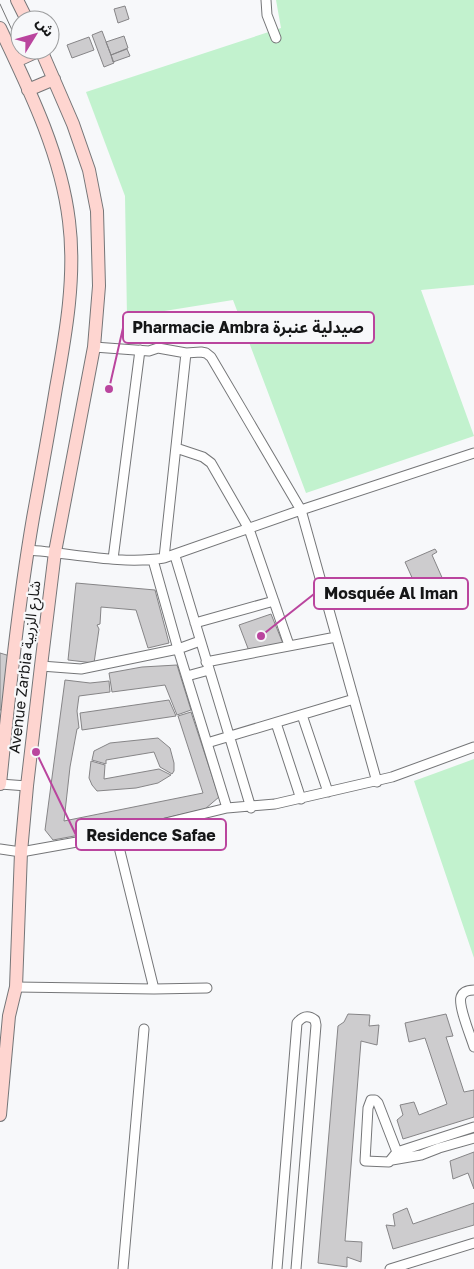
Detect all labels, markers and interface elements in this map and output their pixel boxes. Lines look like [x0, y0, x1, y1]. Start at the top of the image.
north arrow [10, 10, 60, 60]
text: ش [33, 14, 58, 40]
callout: Pharmacie Ambra صيدلية عنبرة [123, 312, 374, 343]
text: Pharmacie Ambra صيدلية عنبرة [132, 317, 364, 337]
callout: Mosquée Al Iman [314, 578, 468, 609]
street label: Avenue Zarbia شارع الزربية [4, 579, 48, 755]
text: Mosquée Al Iman [324, 583, 458, 603]
callout: Residence Safae [76, 819, 226, 850]
text: Residence Safae [86, 825, 216, 845]

